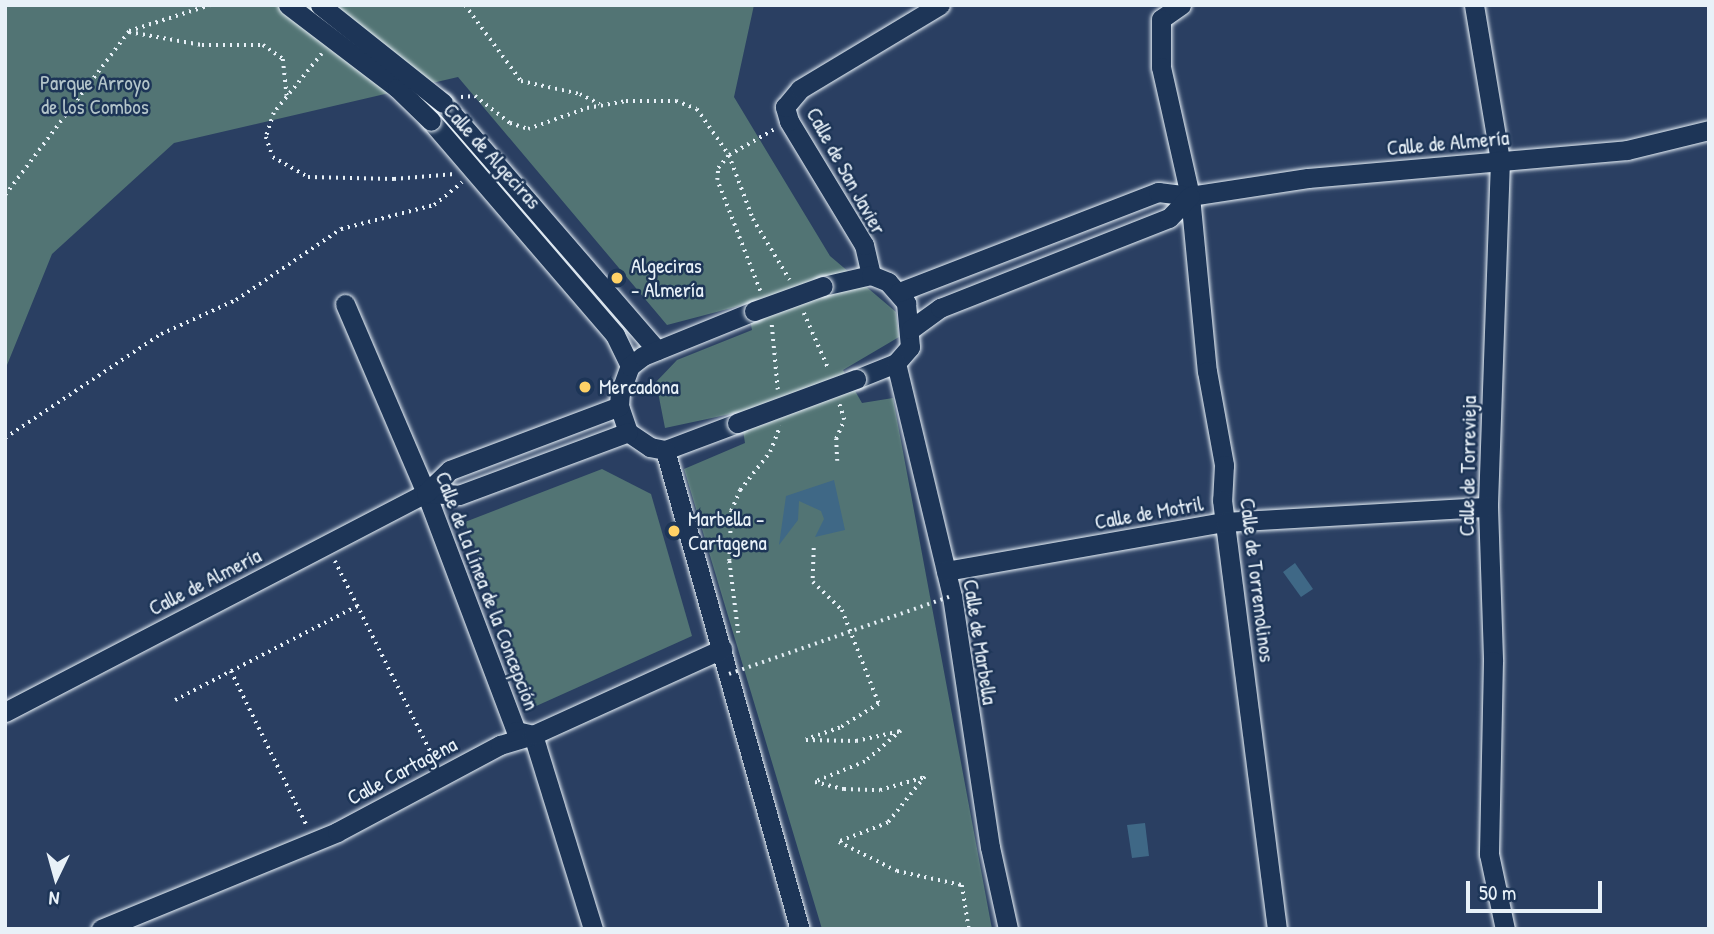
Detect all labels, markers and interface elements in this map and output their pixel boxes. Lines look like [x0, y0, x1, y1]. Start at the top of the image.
park label: Parque Arroyo de los Combos [40, 70, 150, 120]
street label: Calle de Algeciras [438, 98, 546, 214]
street label: Calle de San Javier [801, 103, 891, 239]
street label: Calle de Almería [1386, 125, 1510, 161]
place label: Algeciras - Almería [631, 253, 704, 303]
marker: Algeciras - Almería [609, 270, 625, 286]
place label: Mercadona [599, 374, 679, 400]
marker: Mercadona [577, 379, 593, 395]
street label: Calle de Torrevieja [1454, 395, 1482, 537]
street label: Calle de La Línea de la Concepción [430, 468, 544, 714]
street label: Calle de Motril [1093, 491, 1205, 535]
street label: Calle de Torremolinos [1234, 496, 1280, 664]
place label: Marbella - Cartagena [688, 506, 767, 556]
marker: Marbella - Cartagena [666, 523, 682, 539]
street label: Calle de Almería [145, 543, 265, 621]
street label: Calle de Marbella [958, 578, 1002, 706]
street label: Calle Cartagena [343, 732, 461, 810]
north arrow [21, 843, 91, 913]
scale bar [1469, 867, 1606, 911]
text: 50 m [1479, 878, 1516, 907]
text: N [48, 886, 60, 912]

